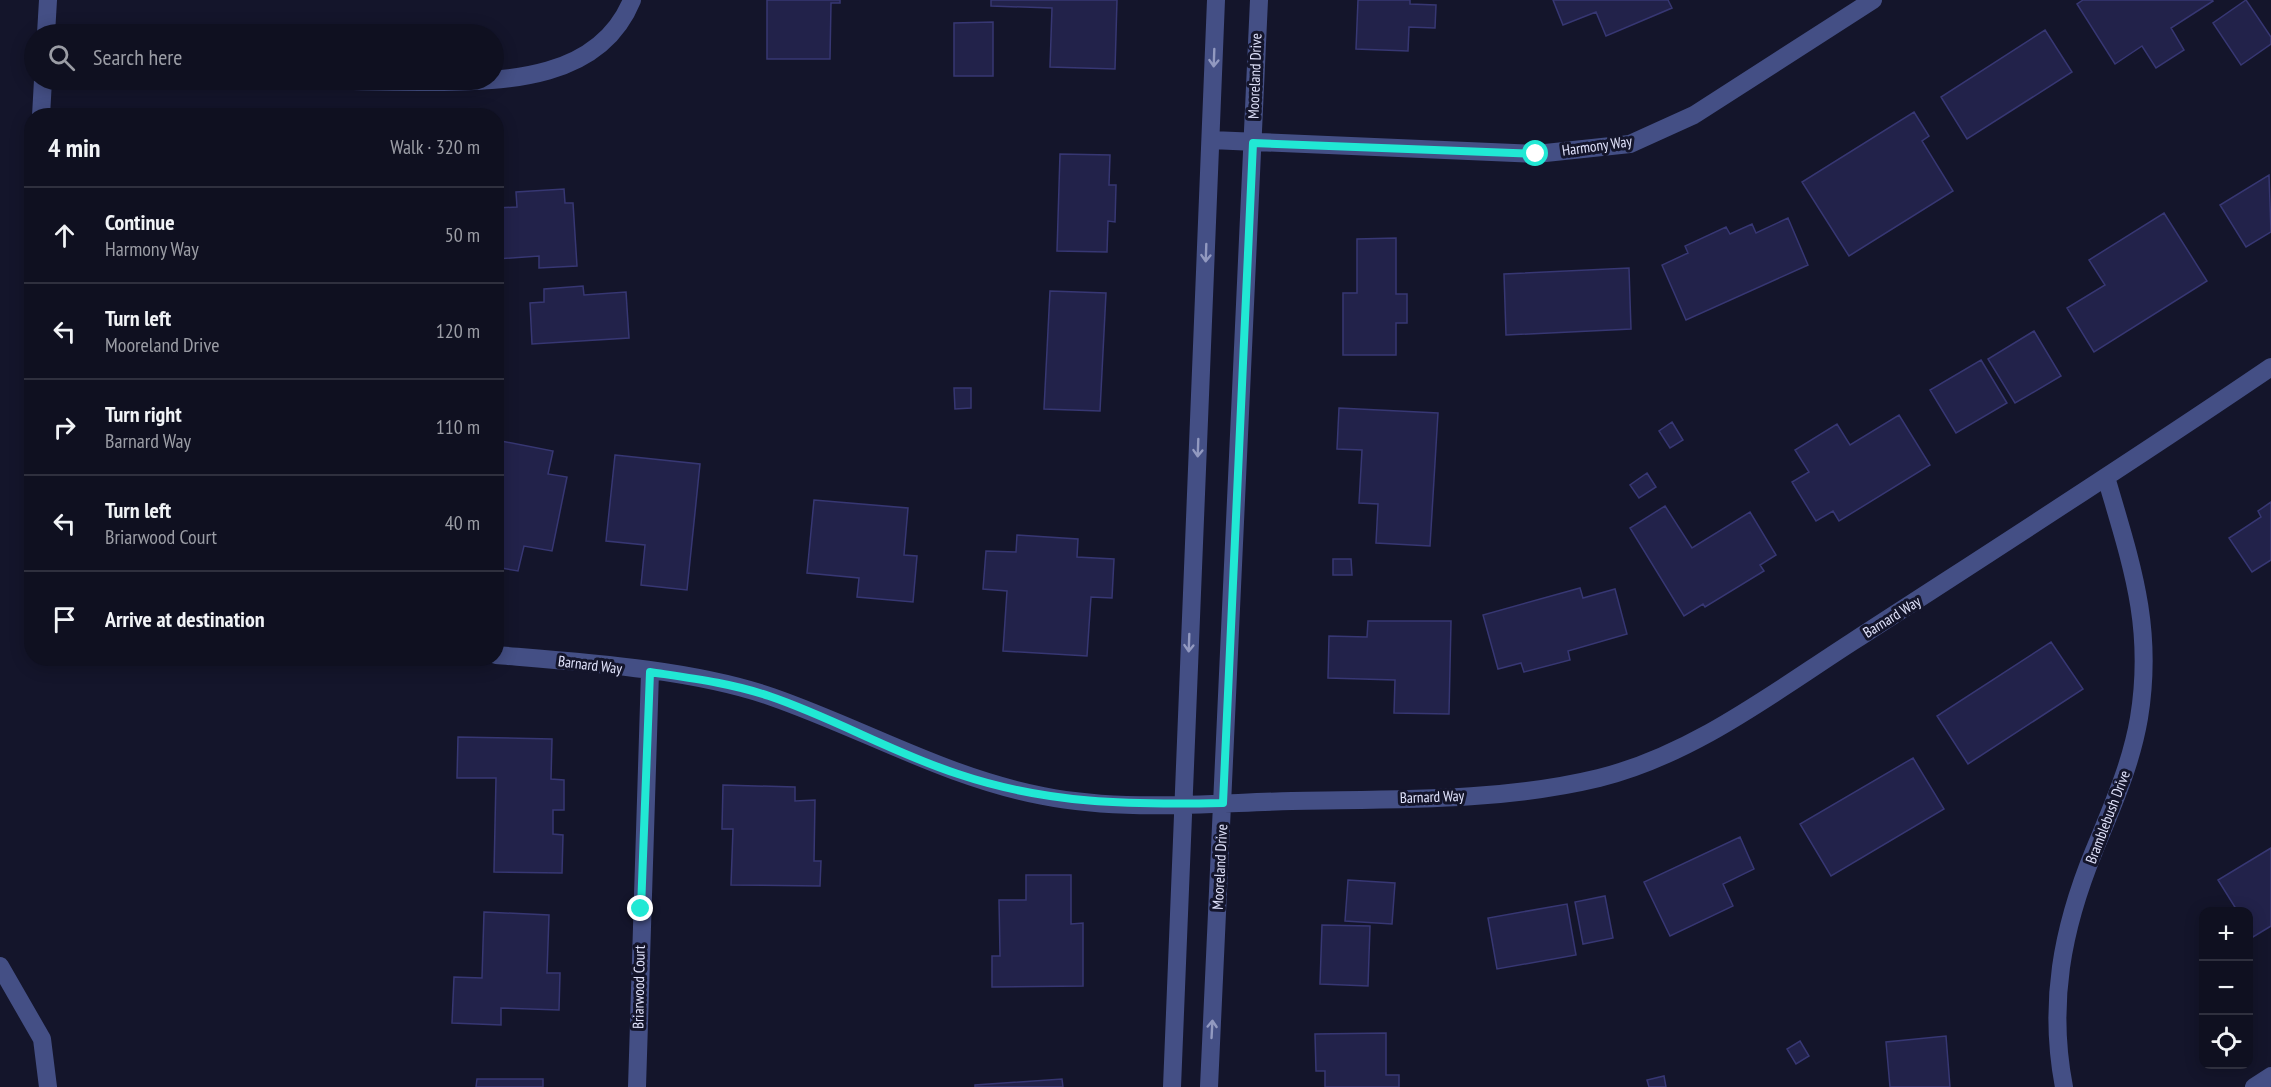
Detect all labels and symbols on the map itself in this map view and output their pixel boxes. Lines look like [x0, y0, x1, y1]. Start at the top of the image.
street label: Mooreland Drive [1244, 33, 1265, 119]
one-way arrow [1208, 48, 1219, 68]
street label: Harmony Way [1561, 131, 1633, 160]
route start [1522, 140, 1548, 166]
one-way arrow [1200, 243, 1212, 263]
one-way arrow [1192, 438, 1203, 458]
street label: Barnard Way [1859, 591, 1924, 642]
one-way arrow [1184, 632, 1195, 652]
street label: Barnard Way [557, 651, 624, 678]
street label: Bramblebush Drive [2081, 768, 2134, 866]
street label: Barnard Way [1399, 786, 1465, 807]
street label: Mooreland Drive [1208, 824, 1231, 910]
route end [627, 895, 653, 921]
street label: Briarwood Court [628, 945, 649, 1029]
one-way arrow [1206, 1019, 1217, 1039]

